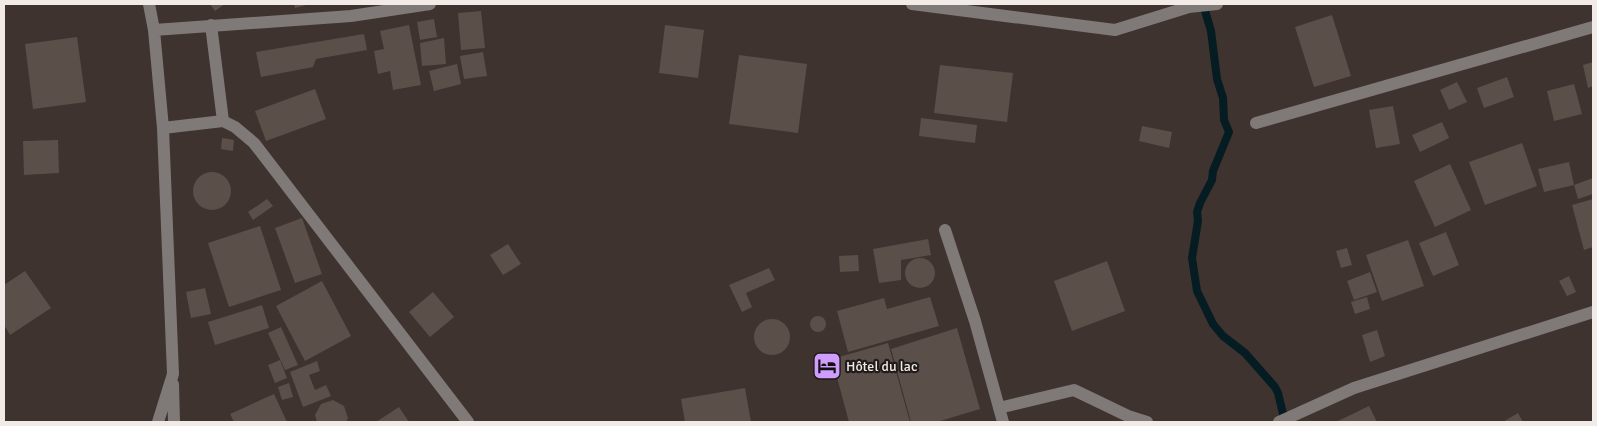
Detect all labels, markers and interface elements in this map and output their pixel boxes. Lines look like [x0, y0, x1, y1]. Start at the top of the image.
hotel icon: Hôtel du lac [812, 351, 842, 381]
place label: Hôtel du lac [846, 358, 918, 375]

